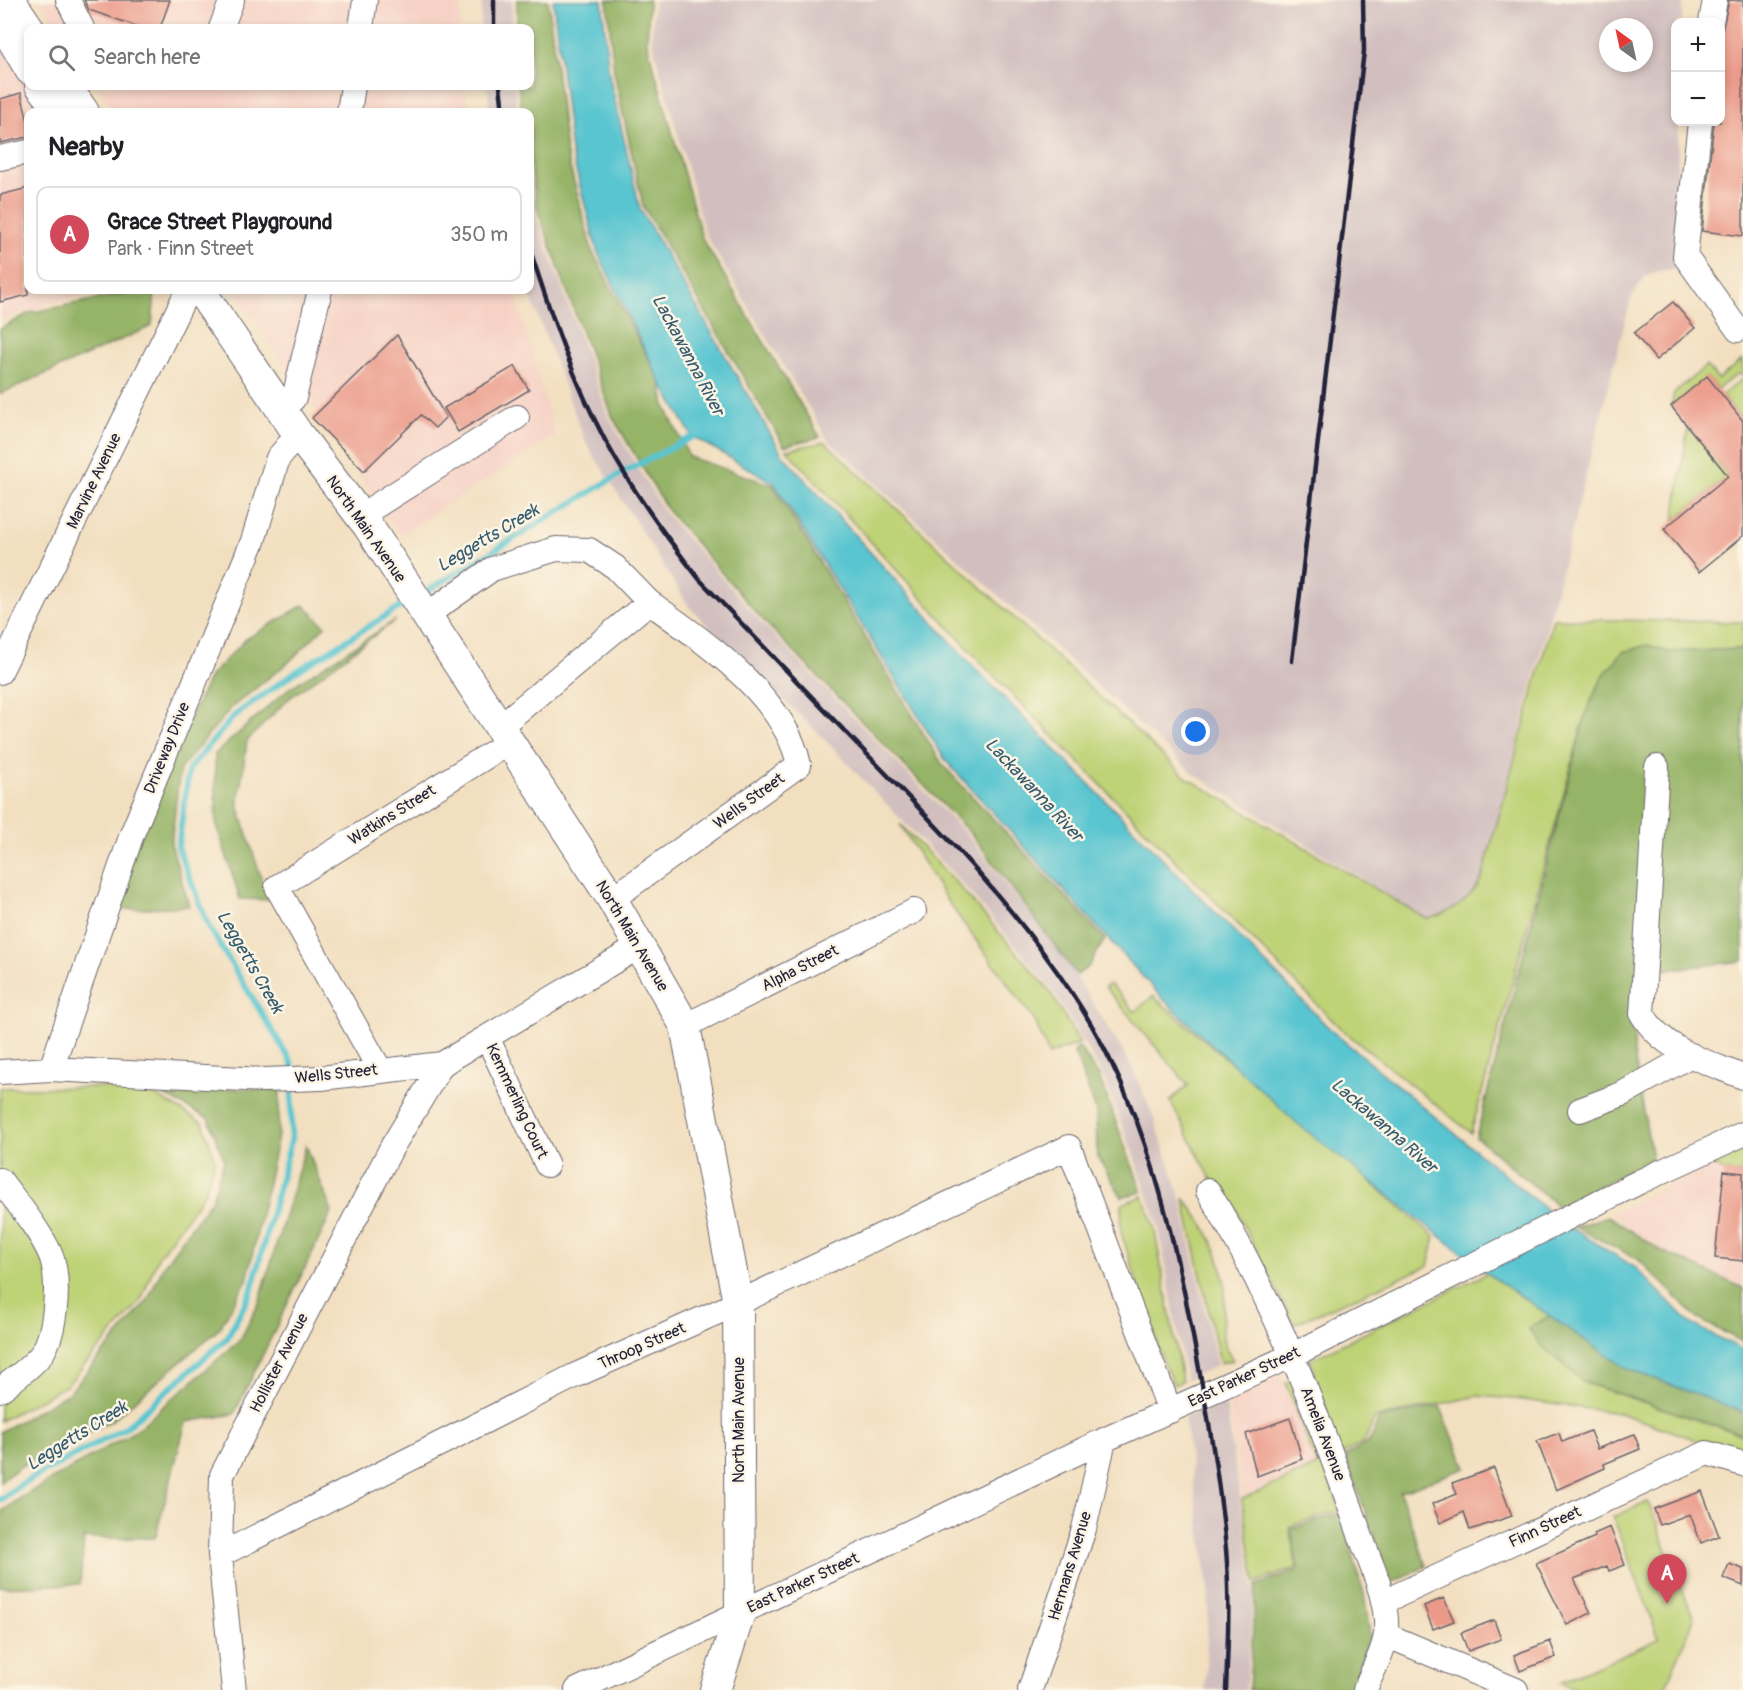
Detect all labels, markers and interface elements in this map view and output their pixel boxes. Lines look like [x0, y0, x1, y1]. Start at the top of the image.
north arrow [1599, 18, 1653, 72]
map controls [1671, 18, 1725, 126]
button: + [1671, 18, 1725, 72]
search box [24, 24, 534, 90]
icon: search [45, 41, 78, 74]
text: Search here [93, 43, 200, 71]
button: − [1671, 72, 1725, 126]
text: Nearby [48, 131, 124, 163]
text: Grace Street Playground [107, 208, 333, 236]
text: A [63, 222, 76, 247]
text: 350 m [450, 222, 508, 247]
text: Park · Finn Street [107, 236, 254, 261]
water label: Lackawanna River [646, 291, 731, 422]
street label: Marvine Avenue [62, 430, 126, 532]
street label: North Main Avenue [322, 472, 410, 586]
water label: Leggetts Creek [433, 498, 544, 577]
street label: Driveway Drive [140, 699, 194, 797]
your location [1181, 717, 1210, 746]
water label: Lackawanna River [980, 733, 1090, 849]
street label: Wells Street [709, 768, 789, 834]
street label: Watkins Street [345, 780, 440, 850]
street label: North Main Avenue [591, 877, 673, 995]
water label: Leggetts Creek [211, 906, 289, 1019]
street label: Alpha Street [758, 940, 842, 996]
street label: Kemmerling Court [481, 1040, 553, 1162]
street label: Wells Street [294, 1060, 379, 1088]
water label: Lackawanna River [1326, 1073, 1444, 1180]
street label: Hollister Avenue [245, 1310, 313, 1416]
street label: Throop Street [595, 1318, 689, 1374]
street label: East Parker Street [1185, 1342, 1304, 1412]
street label: North Main Avenue [729, 1357, 749, 1483]
street label: Amelia Avenue [1296, 1384, 1350, 1484]
water label: Leggetts Creek [22, 1395, 133, 1476]
street label: Finn Street [1506, 1501, 1585, 1552]
street label: Hermans Avenue [1044, 1509, 1096, 1623]
street label: East Parker Street [744, 1548, 863, 1618]
pin: A [1648, 1554, 1686, 1604]

